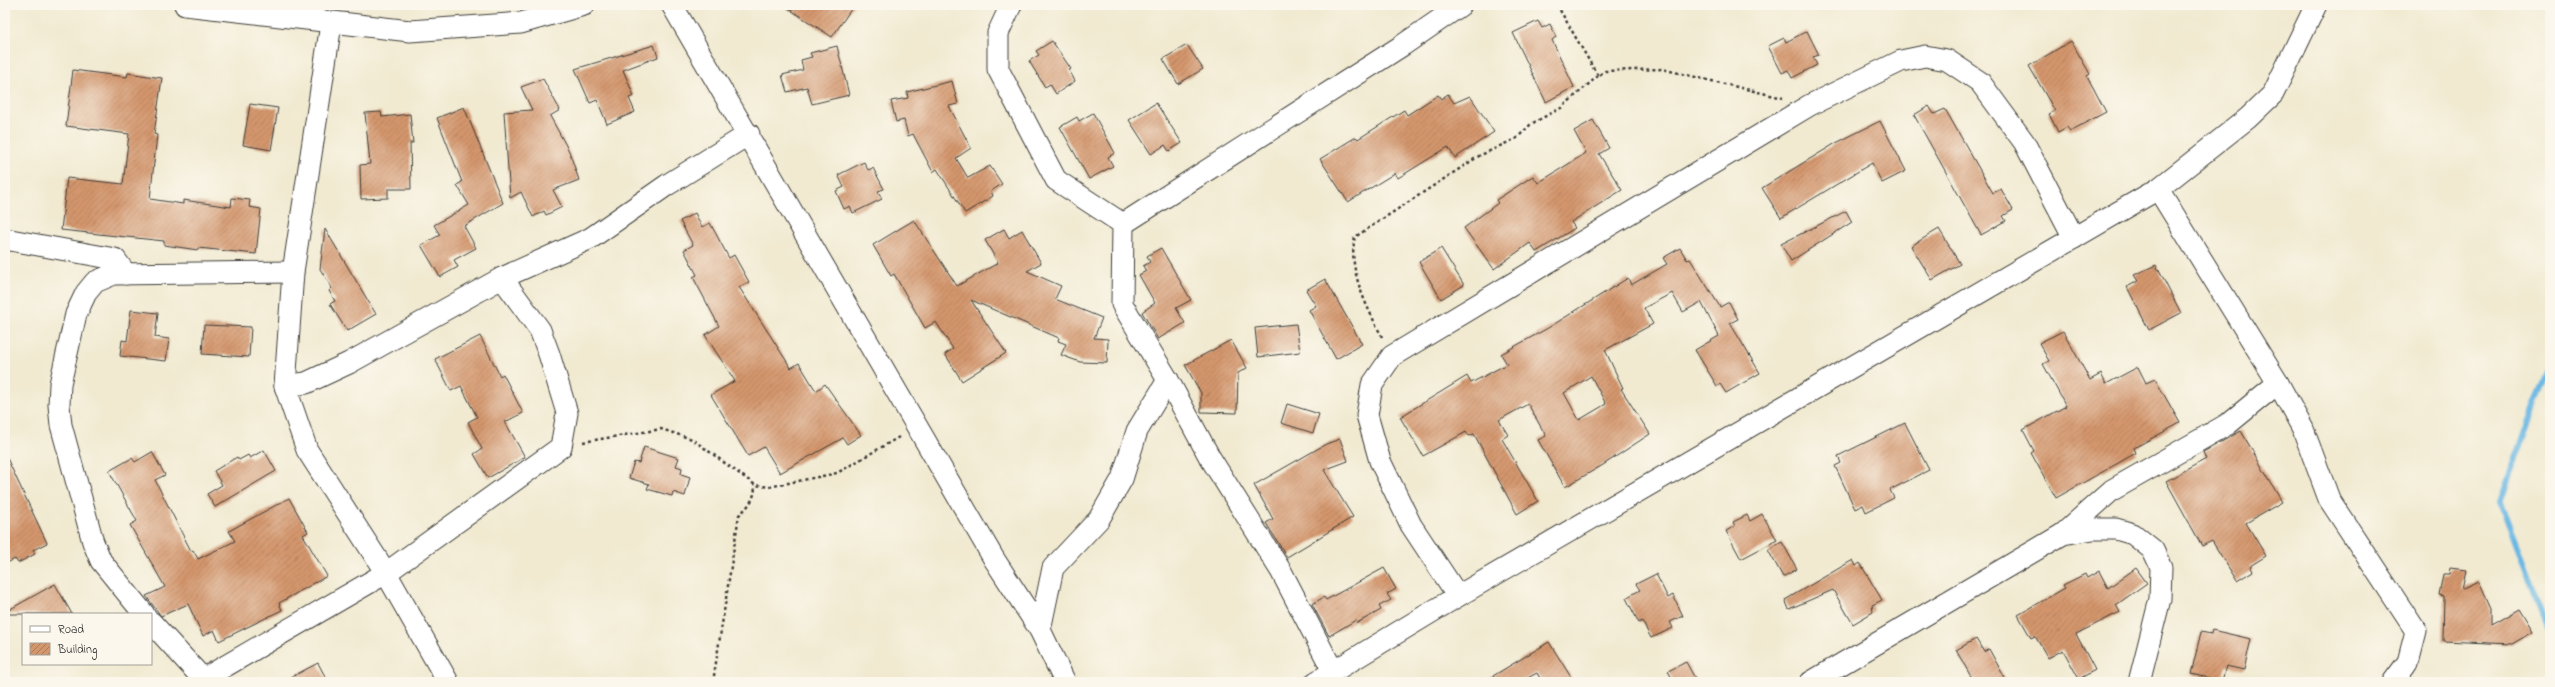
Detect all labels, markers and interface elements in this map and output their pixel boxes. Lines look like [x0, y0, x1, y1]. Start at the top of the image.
legend [22, 613, 152, 665]
text: Road [58, 621, 84, 639]
text: Building [57, 641, 97, 660]

